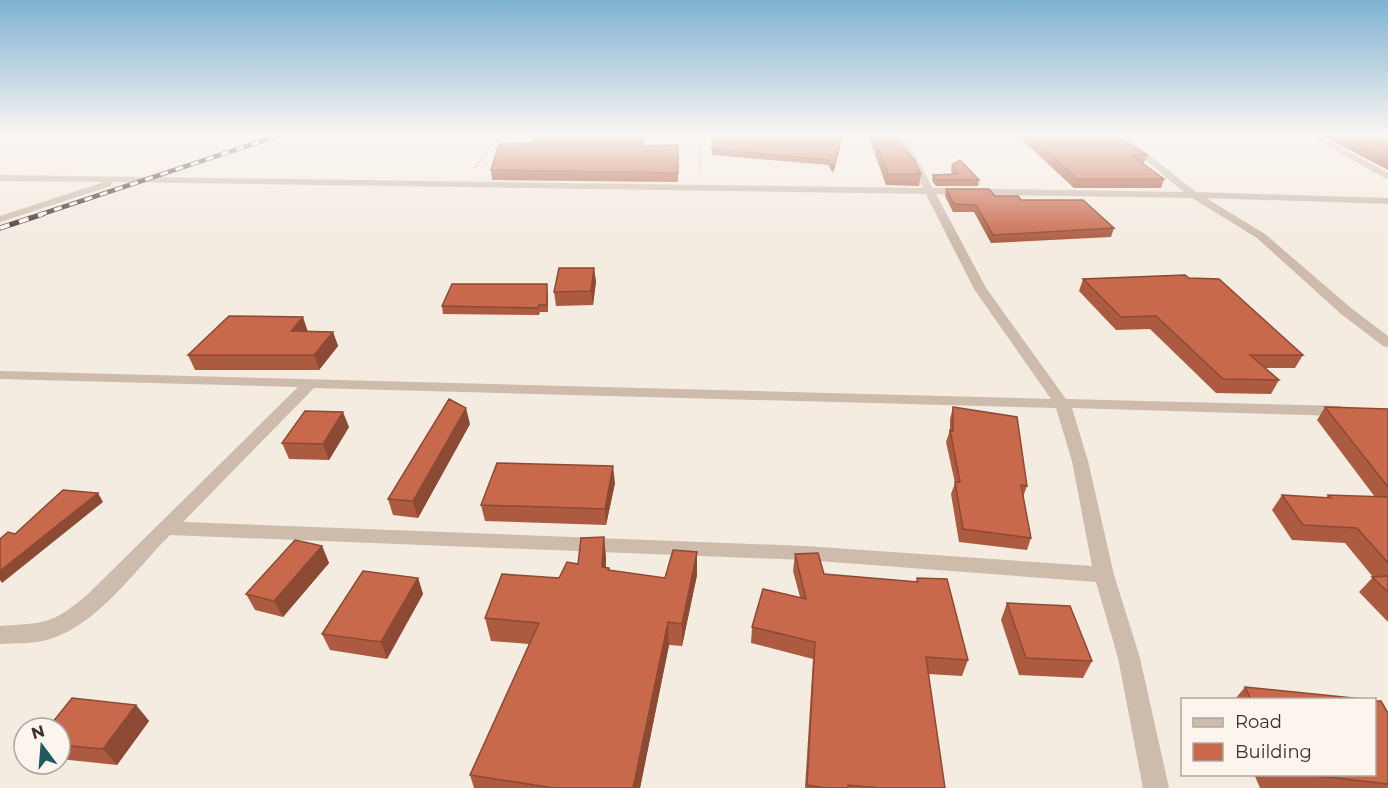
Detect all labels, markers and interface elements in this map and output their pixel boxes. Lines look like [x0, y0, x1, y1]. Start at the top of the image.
legend [1181, 698, 1376, 776]
text: Road [1235, 711, 1282, 733]
north arrow [12, 716, 72, 776]
text: N [29, 721, 47, 743]
text: Building [1235, 741, 1312, 763]

